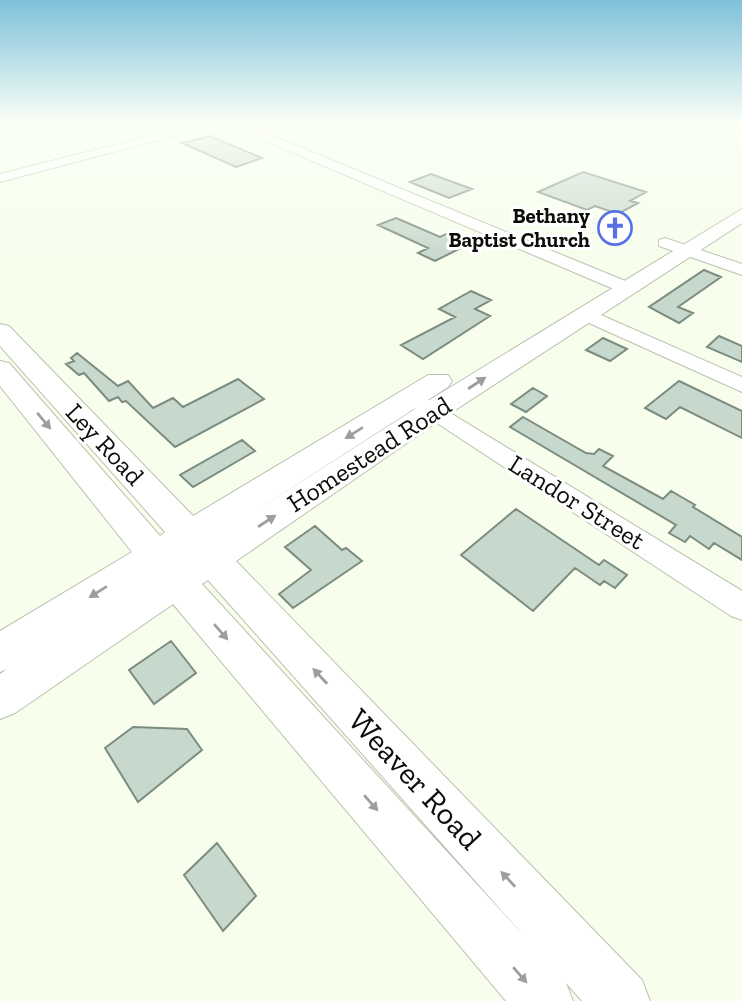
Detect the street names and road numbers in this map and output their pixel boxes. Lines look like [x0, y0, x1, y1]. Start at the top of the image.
street label: Homestead Road [281, 389, 457, 519]
street label: Ley Road [59, 396, 151, 492]
street label: Landor Street [503, 448, 651, 557]
street label: Weaver Road [340, 701, 490, 857]

